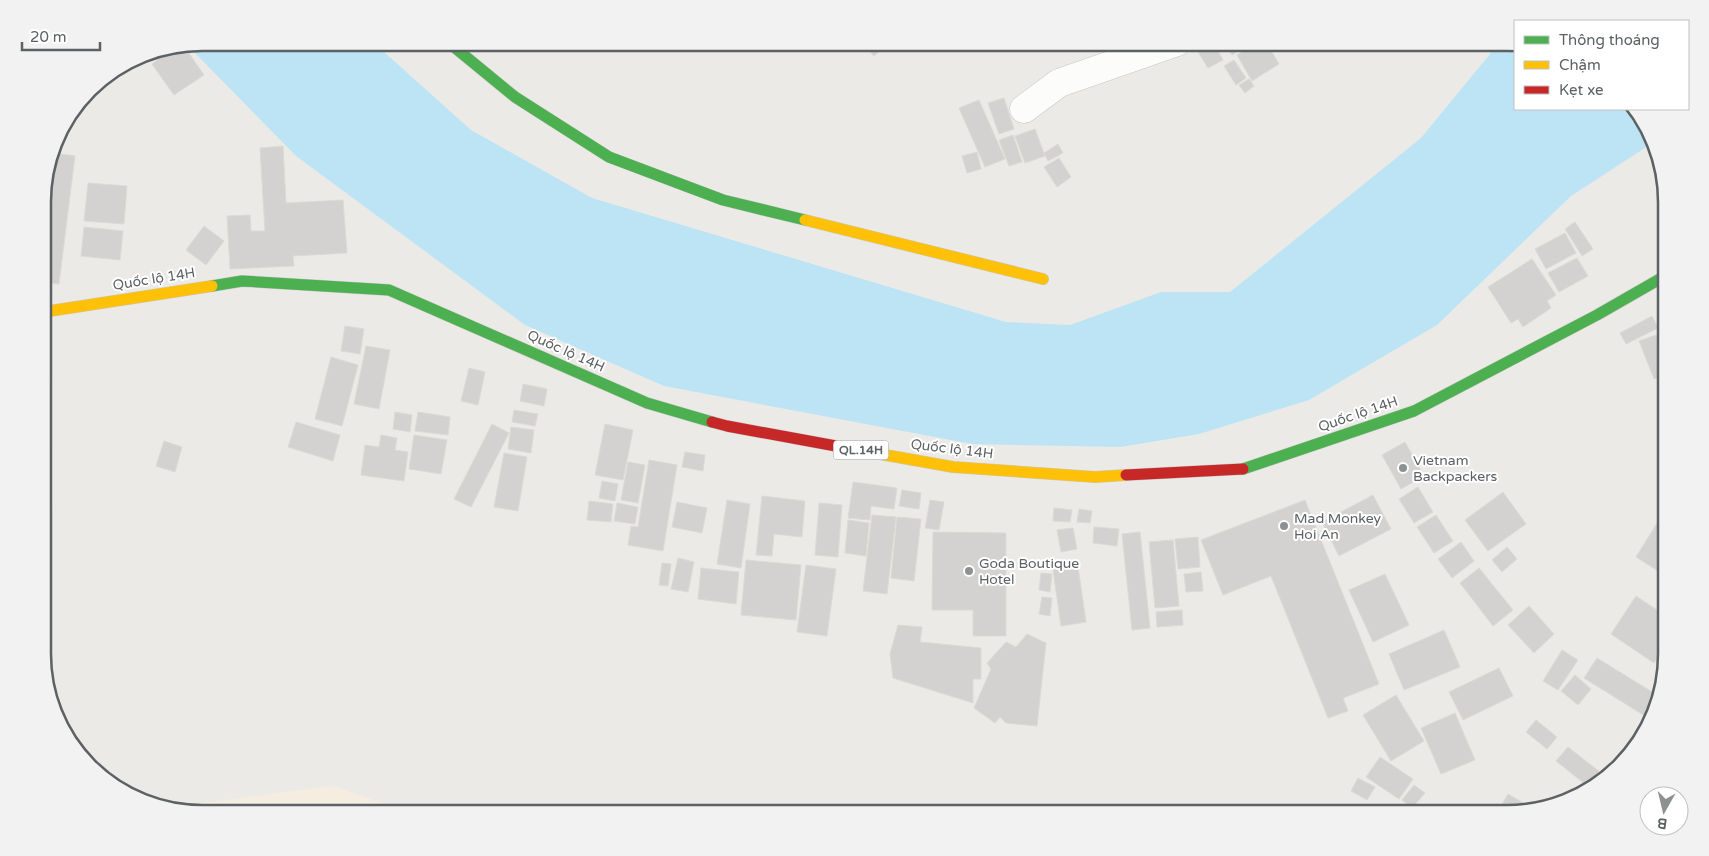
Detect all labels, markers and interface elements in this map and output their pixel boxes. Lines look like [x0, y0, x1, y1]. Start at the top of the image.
scale bar [22, 20, 100, 52]
legend [1514, 20, 1689, 110]
text: 20 m [30, 28, 67, 46]
text: Thông thoáng [1559, 31, 1660, 49]
text: Chậm [1559, 56, 1601, 74]
text: Kẹt xe [1559, 81, 1604, 99]
street label: Quốc lộ 14H [112, 264, 196, 294]
street label: Quốc lộ 14H [525, 326, 607, 376]
street label: Quốc lộ 14H [1316, 392, 1400, 436]
street label: Quốc lộ 14H [910, 435, 994, 463]
road number: QL.14H [834, 440, 888, 460]
place label: Vietnam Backpackers [1413, 452, 1498, 485]
marker: Vietnam Backpackers [1397, 462, 1409, 474]
place label: Mad Monkey Hoi An [1294, 510, 1382, 543]
marker: Mad Monkey Hoi An [1278, 520, 1290, 532]
place label: Goda Boutique Hotel [979, 555, 1079, 588]
marker: Goda Boutique Hotel [963, 565, 975, 577]
north arrow [1639, 786, 1689, 836]
text: B [1656, 814, 1668, 832]

